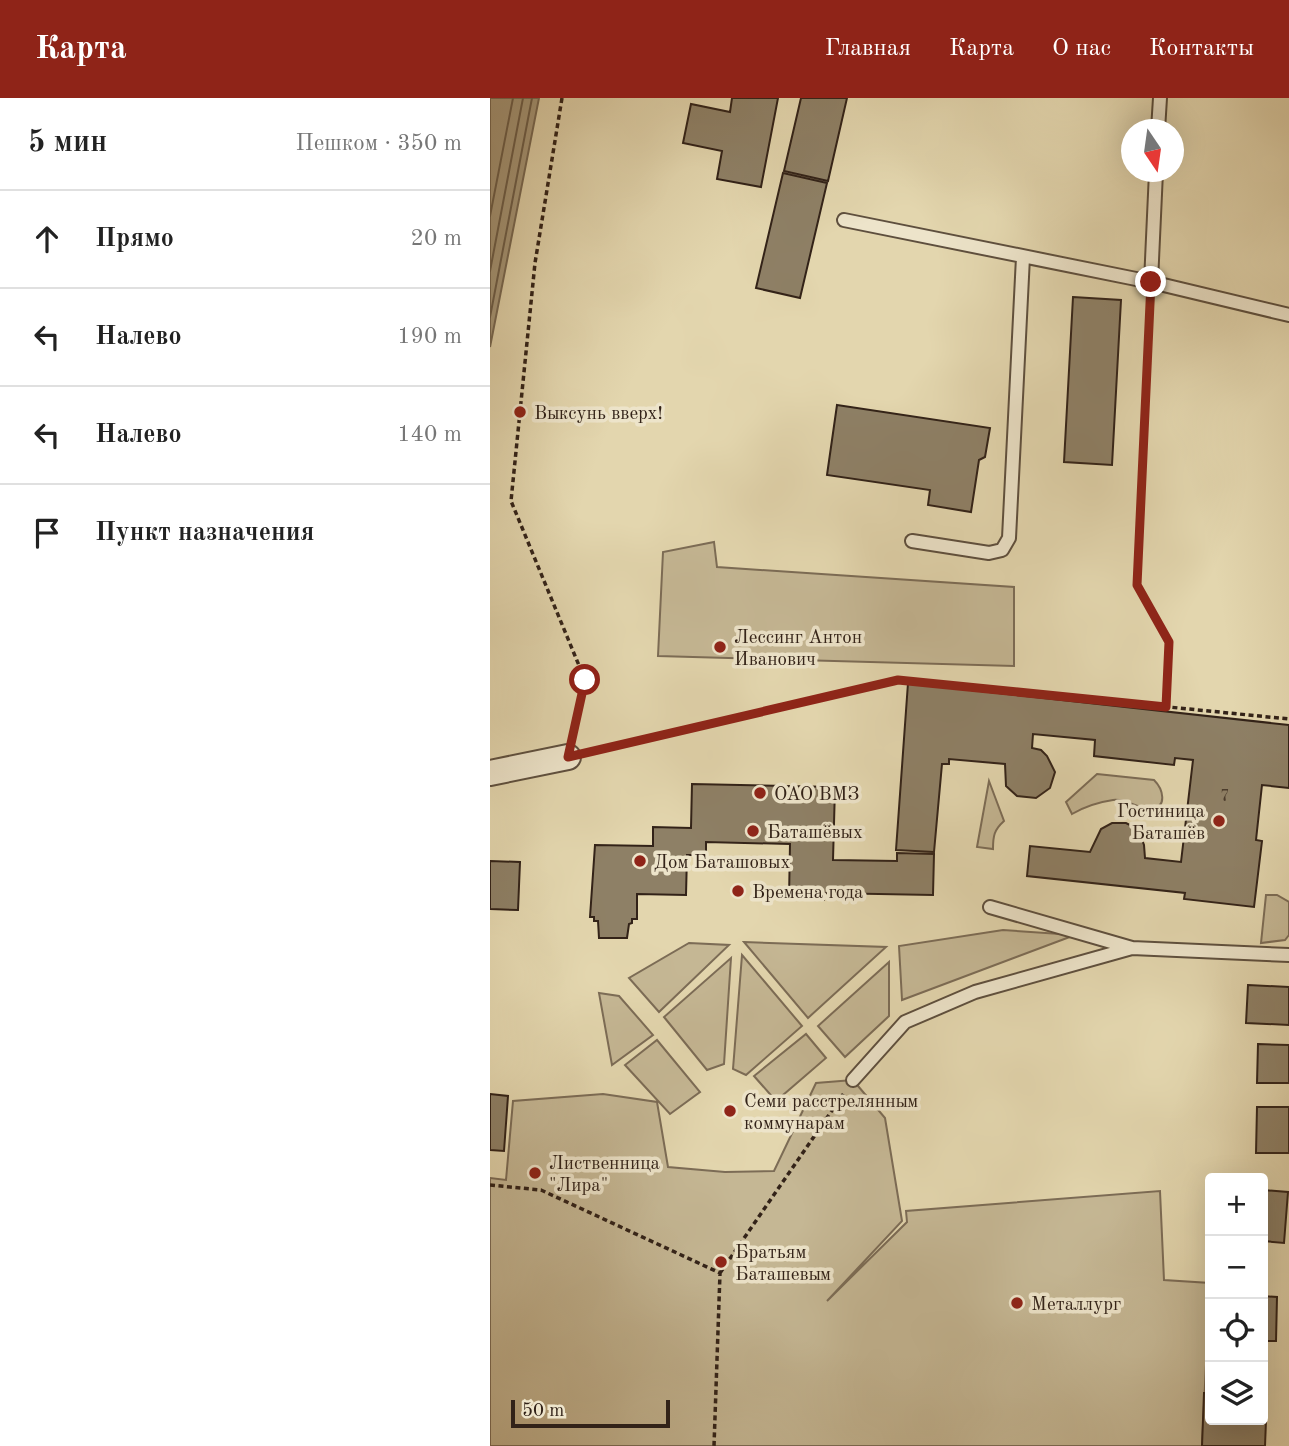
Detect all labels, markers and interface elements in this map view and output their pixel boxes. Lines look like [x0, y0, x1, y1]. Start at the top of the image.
text: Карта [35, 33, 127, 66]
text: Главная [825, 37, 911, 61]
text: Карта [949, 37, 1014, 61]
text: О нас [1052, 37, 1111, 61]
text: Контакты [1149, 37, 1254, 61]
north arrow [1121, 119, 1184, 182]
text: 5 мин [28, 128, 107, 158]
text: Пешком · 350 m [296, 132, 462, 155]
icon: ahead [28, 220, 66, 258]
text: Прямо [95, 226, 174, 252]
text: 20 m [411, 227, 462, 250]
route end [1135, 266, 1166, 297]
icon: left [28, 318, 66, 356]
text: Налево [95, 324, 182, 350]
text: 190 m [397, 325, 462, 348]
marker: Выксунь вверх! [512, 404, 528, 420]
place label: Выксунь вверх! [534, 405, 663, 424]
icon: left [28, 416, 66, 454]
text: Налево [95, 422, 182, 448]
text: 140 m [397, 423, 462, 446]
icon: arrive [28, 514, 66, 552]
text: Пункт назначения [95, 520, 314, 546]
place label: Лессинг Антон Иванович [734, 629, 862, 670]
marker: Лессинг Антон Иванович [712, 639, 728, 655]
route start [569, 664, 600, 695]
marker: ОАО ВМЗ [752, 785, 768, 801]
place label: ОАО ВМЗ [774, 786, 859, 805]
house number: 7 [1220, 789, 1230, 805]
place label: Гостиница Баташёв [1117, 803, 1206, 844]
marker: Гостиница Баташёв [1211, 813, 1227, 829]
marker: Баташёвых [745, 823, 761, 839]
place label: Баташёвых [767, 824, 863, 843]
marker: Дом Баташовых [632, 853, 648, 869]
place label: Дом Баташовых [654, 854, 791, 873]
marker: Времена года [730, 883, 746, 899]
place label: Времена года [752, 884, 864, 903]
place label: Семи расстрелянным коммунарам [744, 1093, 918, 1134]
marker: Семи расстрелянным коммунарам [722, 1103, 738, 1119]
place label: Лиственница "Лира" [549, 1155, 661, 1196]
marker: Лиственница "Лира" [527, 1165, 543, 1181]
map controls [1205, 1173, 1268, 1425]
button: + [1205, 1173, 1268, 1236]
button: − [1205, 1236, 1268, 1299]
place label: Братьям Баташевым [735, 1244, 831, 1285]
marker: Братьям Баташевым [713, 1254, 729, 1270]
marker: Металлург [1009, 1295, 1025, 1311]
place label: Металлург [1031, 1296, 1121, 1315]
button: locate [1205, 1299, 1268, 1362]
button: layers [1205, 1362, 1268, 1425]
scale bar [511, 1397, 670, 1429]
text: 50 m [522, 1402, 564, 1421]

